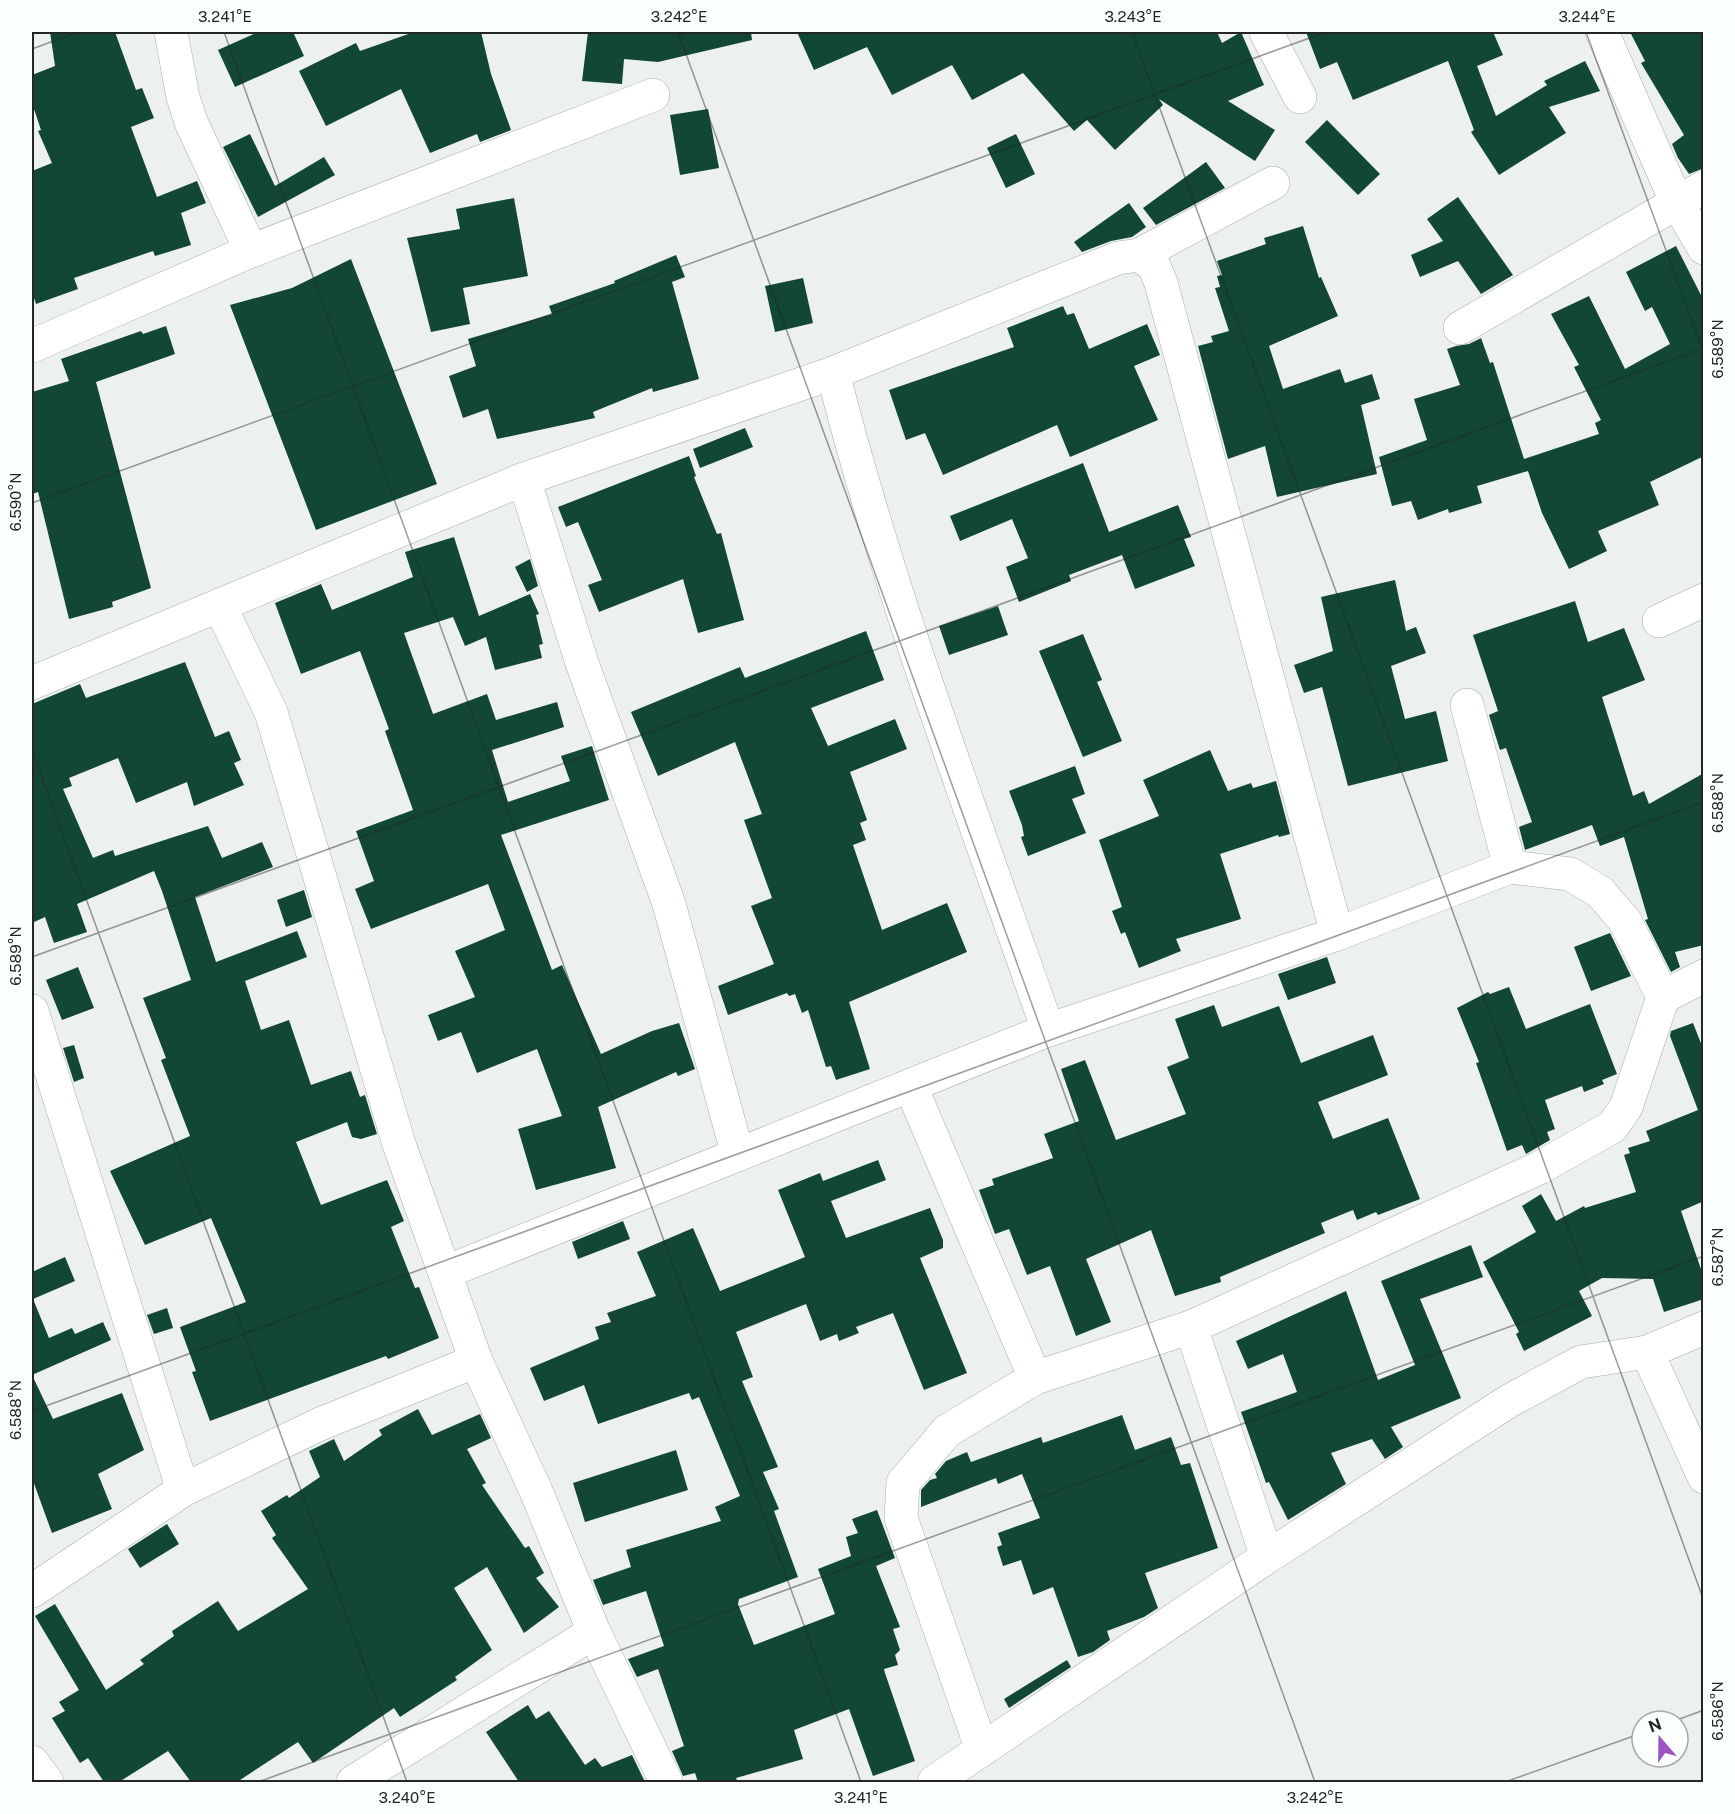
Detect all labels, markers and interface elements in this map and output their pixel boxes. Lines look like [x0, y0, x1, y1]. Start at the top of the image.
text: 3.241°E [198, 8, 252, 25]
text: 3.242°E [651, 8, 707, 25]
text: 3.243°E [1104, 8, 1162, 25]
text: 3.244°E [1558, 8, 1616, 25]
text: 6.589°N [1709, 319, 1726, 379]
text: 6.590°N [7, 472, 24, 532]
text: 6.588°N [1709, 773, 1726, 833]
text: 6.589°N [7, 926, 24, 986]
text: 6.587°N [1709, 1227, 1726, 1287]
text: 6.588°N [7, 1380, 24, 1440]
text: 6.586°N [1709, 1681, 1726, 1741]
north arrow [1630, 1709, 1690, 1769]
text: N [1646, 1714, 1664, 1736]
text: 3.240°E [379, 1789, 435, 1806]
text: 3.241°E [834, 1789, 888, 1806]
text: 3.242°E [1287, 1789, 1343, 1806]

